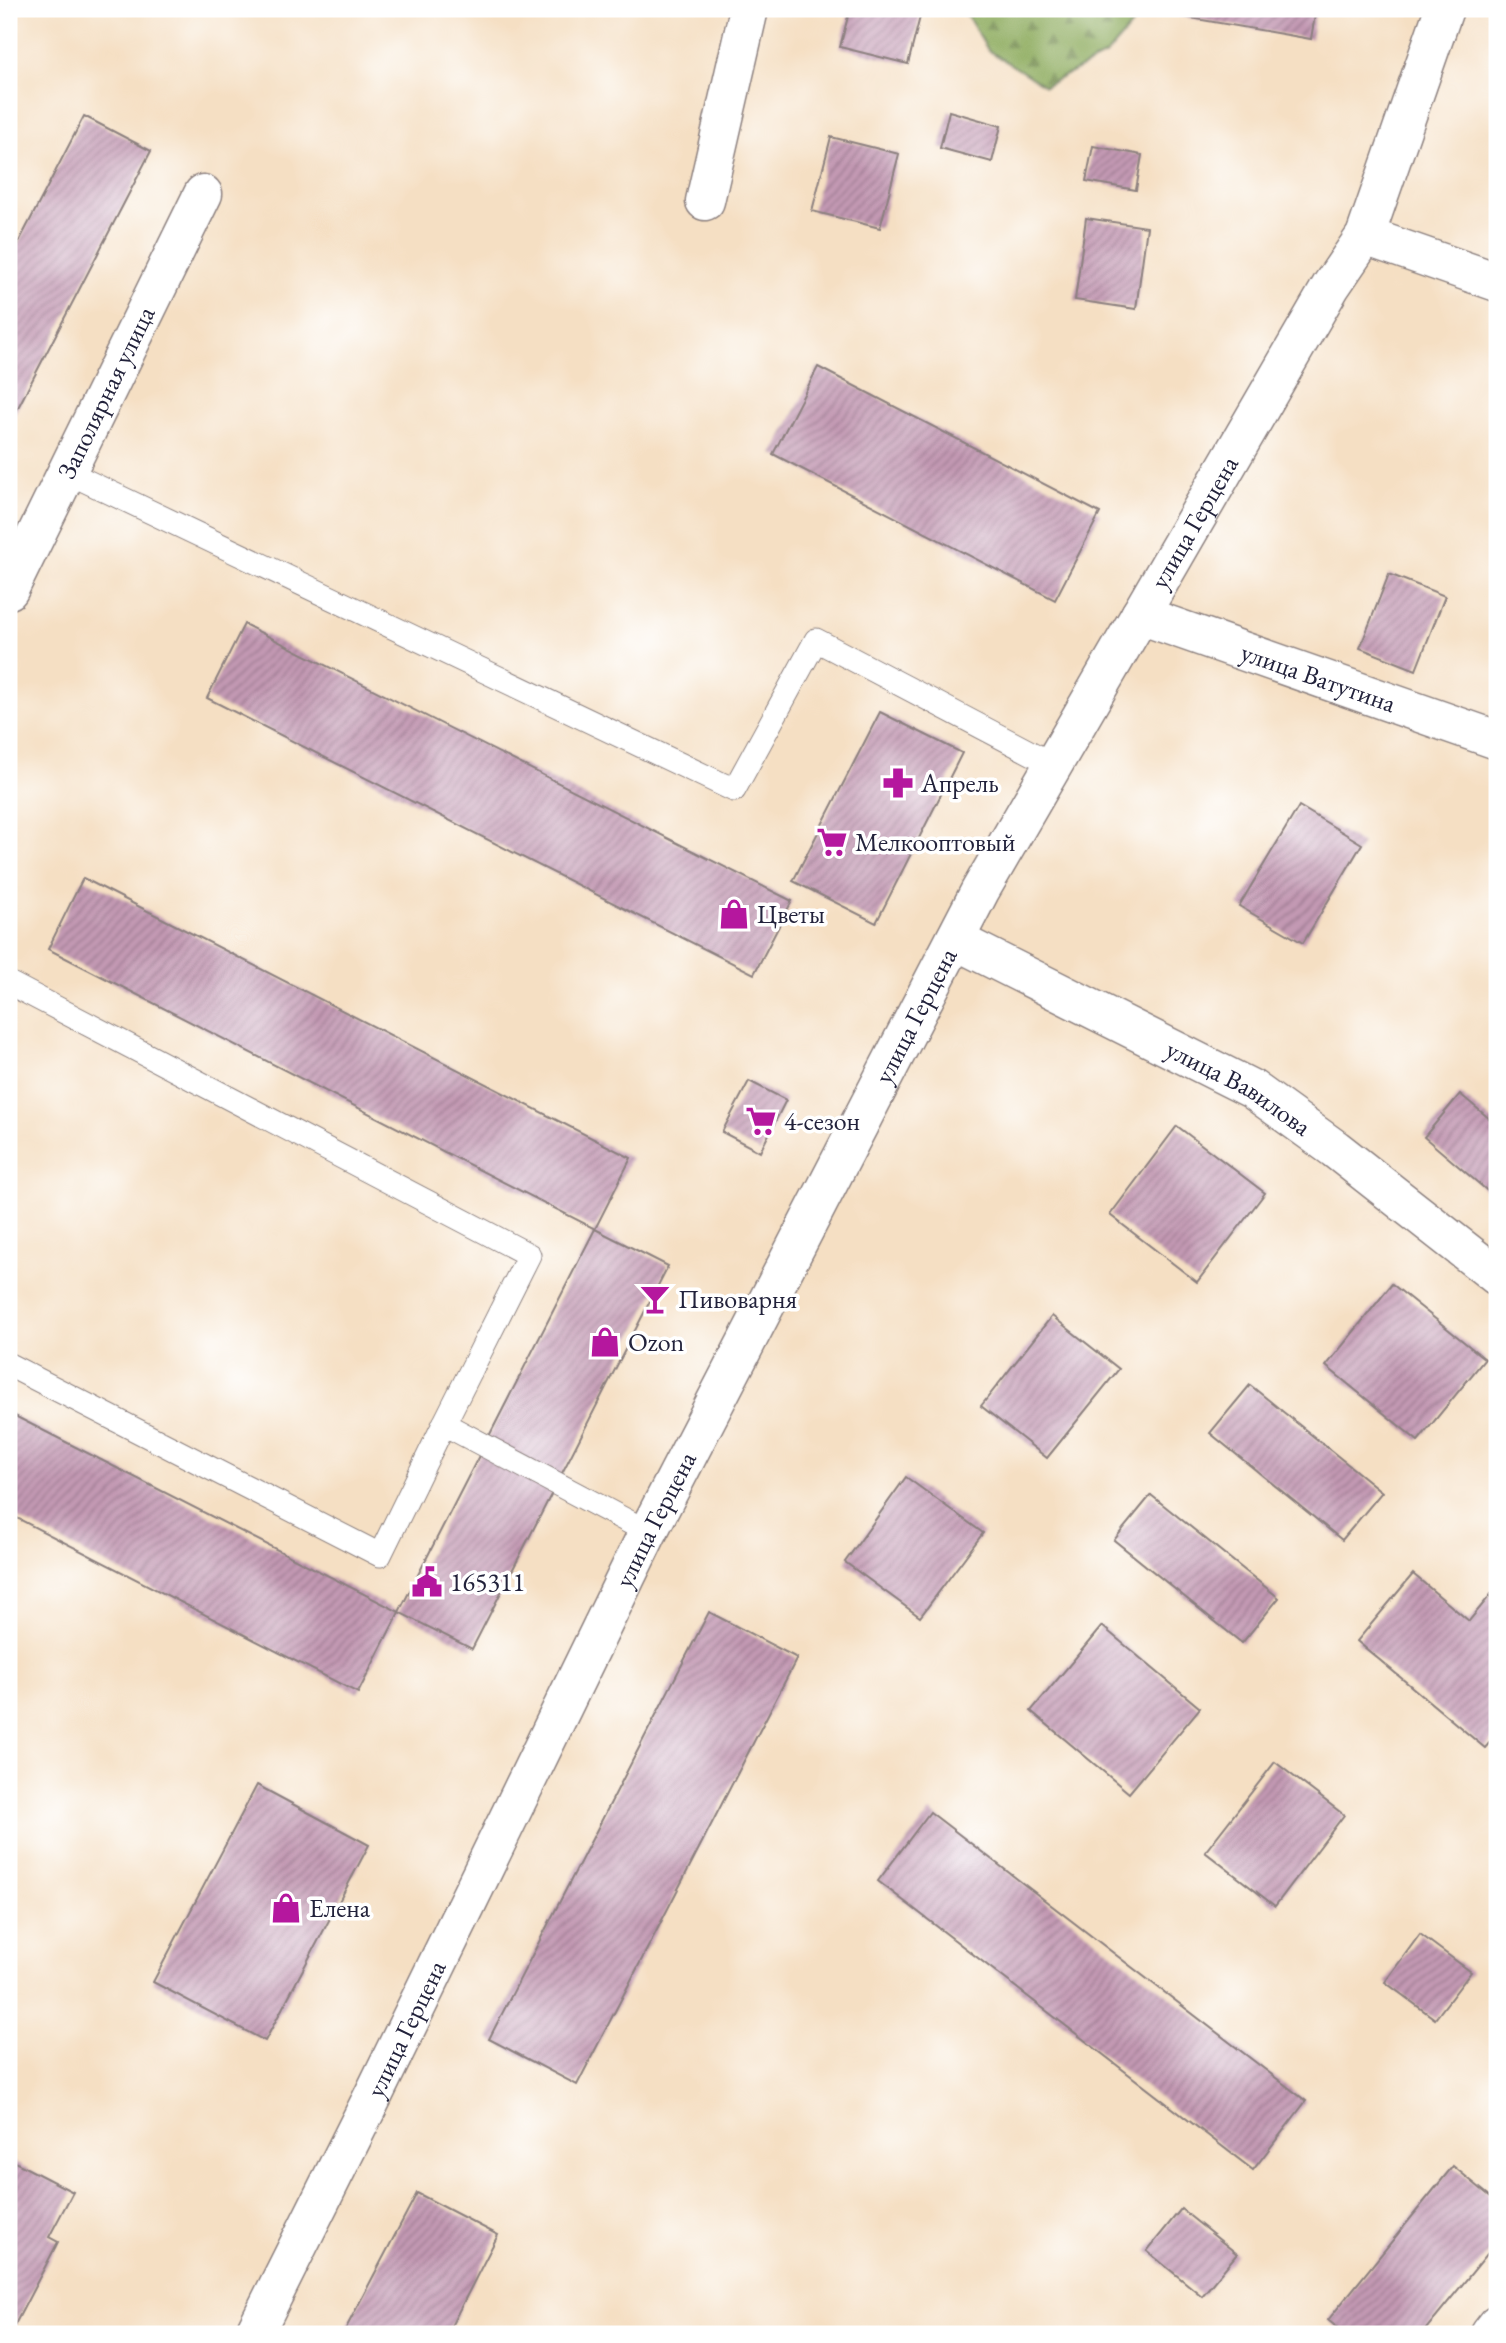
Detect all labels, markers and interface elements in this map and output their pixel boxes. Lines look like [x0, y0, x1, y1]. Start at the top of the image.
street label: Заполярная улица [49, 300, 163, 484]
street label: улица Герцена [1142, 449, 1246, 595]
street label: улица Ватутина [1236, 635, 1401, 720]
pharmacy icon: Апрель [881, 766, 915, 800]
place label: Апрель [920, 766, 999, 800]
supermarket icon: Мелкооптовый [815, 825, 849, 859]
place label: Мелкооптовый [855, 825, 1016, 859]
shop icon: Цветы [717, 897, 751, 931]
place label: Цветы [757, 897, 825, 931]
street label: улица Герцена [866, 942, 965, 1089]
street label: улица Вавилова [1160, 1032, 1319, 1144]
supermarket icon: 4-сезон [744, 1104, 778, 1138]
place label: 4-сезон [784, 1104, 860, 1138]
bar icon: Пивоварня [638, 1282, 672, 1316]
place label: Пивоварня [678, 1282, 797, 1316]
shop icon: Ozon [588, 1325, 622, 1359]
place label: Ozon [628, 1325, 685, 1359]
street label: улица Герцена [607, 1445, 704, 1593]
public building icon: 165311 [410, 1565, 444, 1599]
place label: 165311 [450, 1565, 525, 1599]
shop icon: Елена [269, 1891, 303, 1925]
place label: Елена [309, 1891, 371, 1925]
street label: улица Герцена [358, 1954, 454, 2103]

